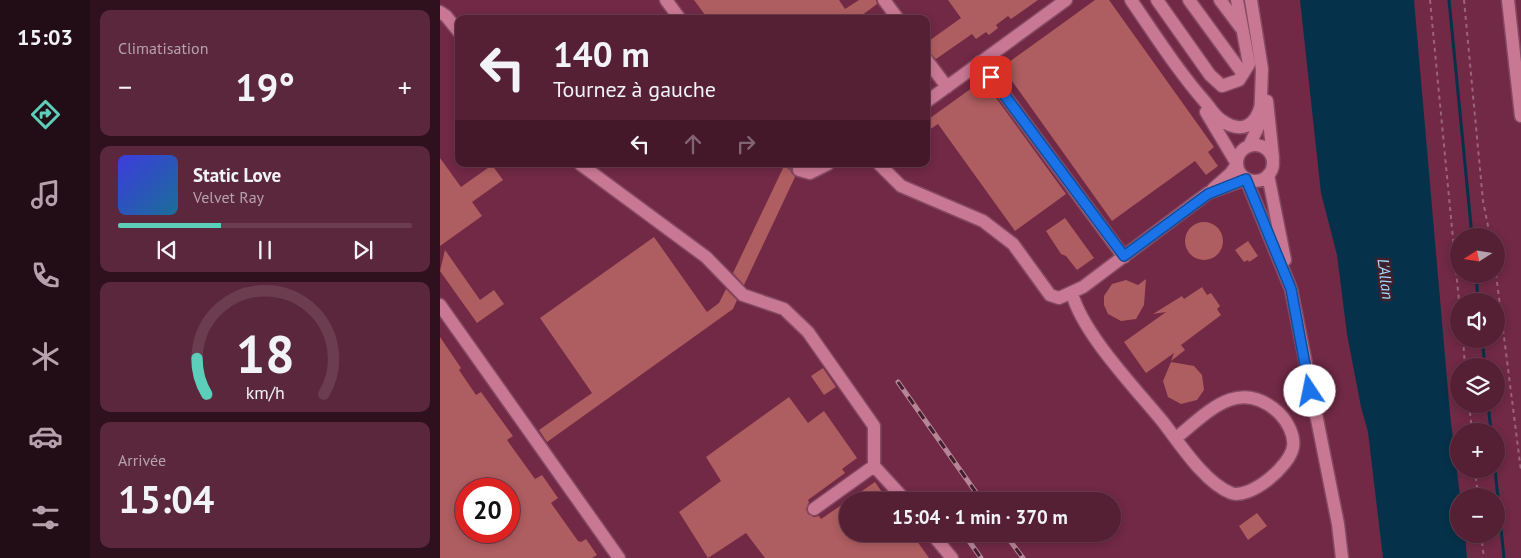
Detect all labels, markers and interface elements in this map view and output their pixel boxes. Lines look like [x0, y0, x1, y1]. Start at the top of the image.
text: 15:03 [17, 23, 73, 51]
text: 140 m [553, 31, 650, 77]
icon: left [470, 35, 535, 100]
text: Climatisation [118, 38, 208, 58]
pin [970, 56, 1012, 98]
text: 19° [235, 62, 295, 111]
icon: arrive [977, 63, 1005, 91]
text: − [118, 68, 132, 105]
text: + [398, 68, 412, 105]
text: Tournez à gauche [553, 75, 716, 103]
icon: directions [28, 97, 63, 132]
icon: left [626, 130, 654, 158]
icon: ahead [679, 130, 707, 158]
icon: right [732, 130, 760, 158]
text: Static Love [193, 163, 281, 187]
icon: music [28, 177, 63, 212]
text: Velvet Ray [193, 187, 264, 207]
north arrow [1450, 228, 1505, 282]
map controls [1450, 228, 1505, 543]
icon: previous [153, 236, 181, 264]
icon: pause [251, 236, 279, 264]
icon: next [349, 236, 377, 264]
water label: L'Allan [1374, 257, 1398, 301]
icon: phone [28, 258, 63, 293]
button: sound [1450, 293, 1505, 348]
text: 18 [236, 320, 294, 387]
icon: climate [28, 339, 63, 374]
button: layers [1450, 358, 1505, 413]
position arrow [1283, 364, 1335, 416]
text: km/h [245, 381, 285, 404]
icon: car [28, 419, 63, 454]
button: + [1450, 423, 1505, 478]
text: Arrivée [118, 450, 166, 470]
text: 15:04 [118, 474, 214, 523]
speed limit sign: 20 [455, 478, 520, 543]
button: − [1450, 488, 1505, 543]
icon: filters [28, 500, 63, 535]
text: 15:04 · 1 min · 370 m [892, 505, 1068, 529]

